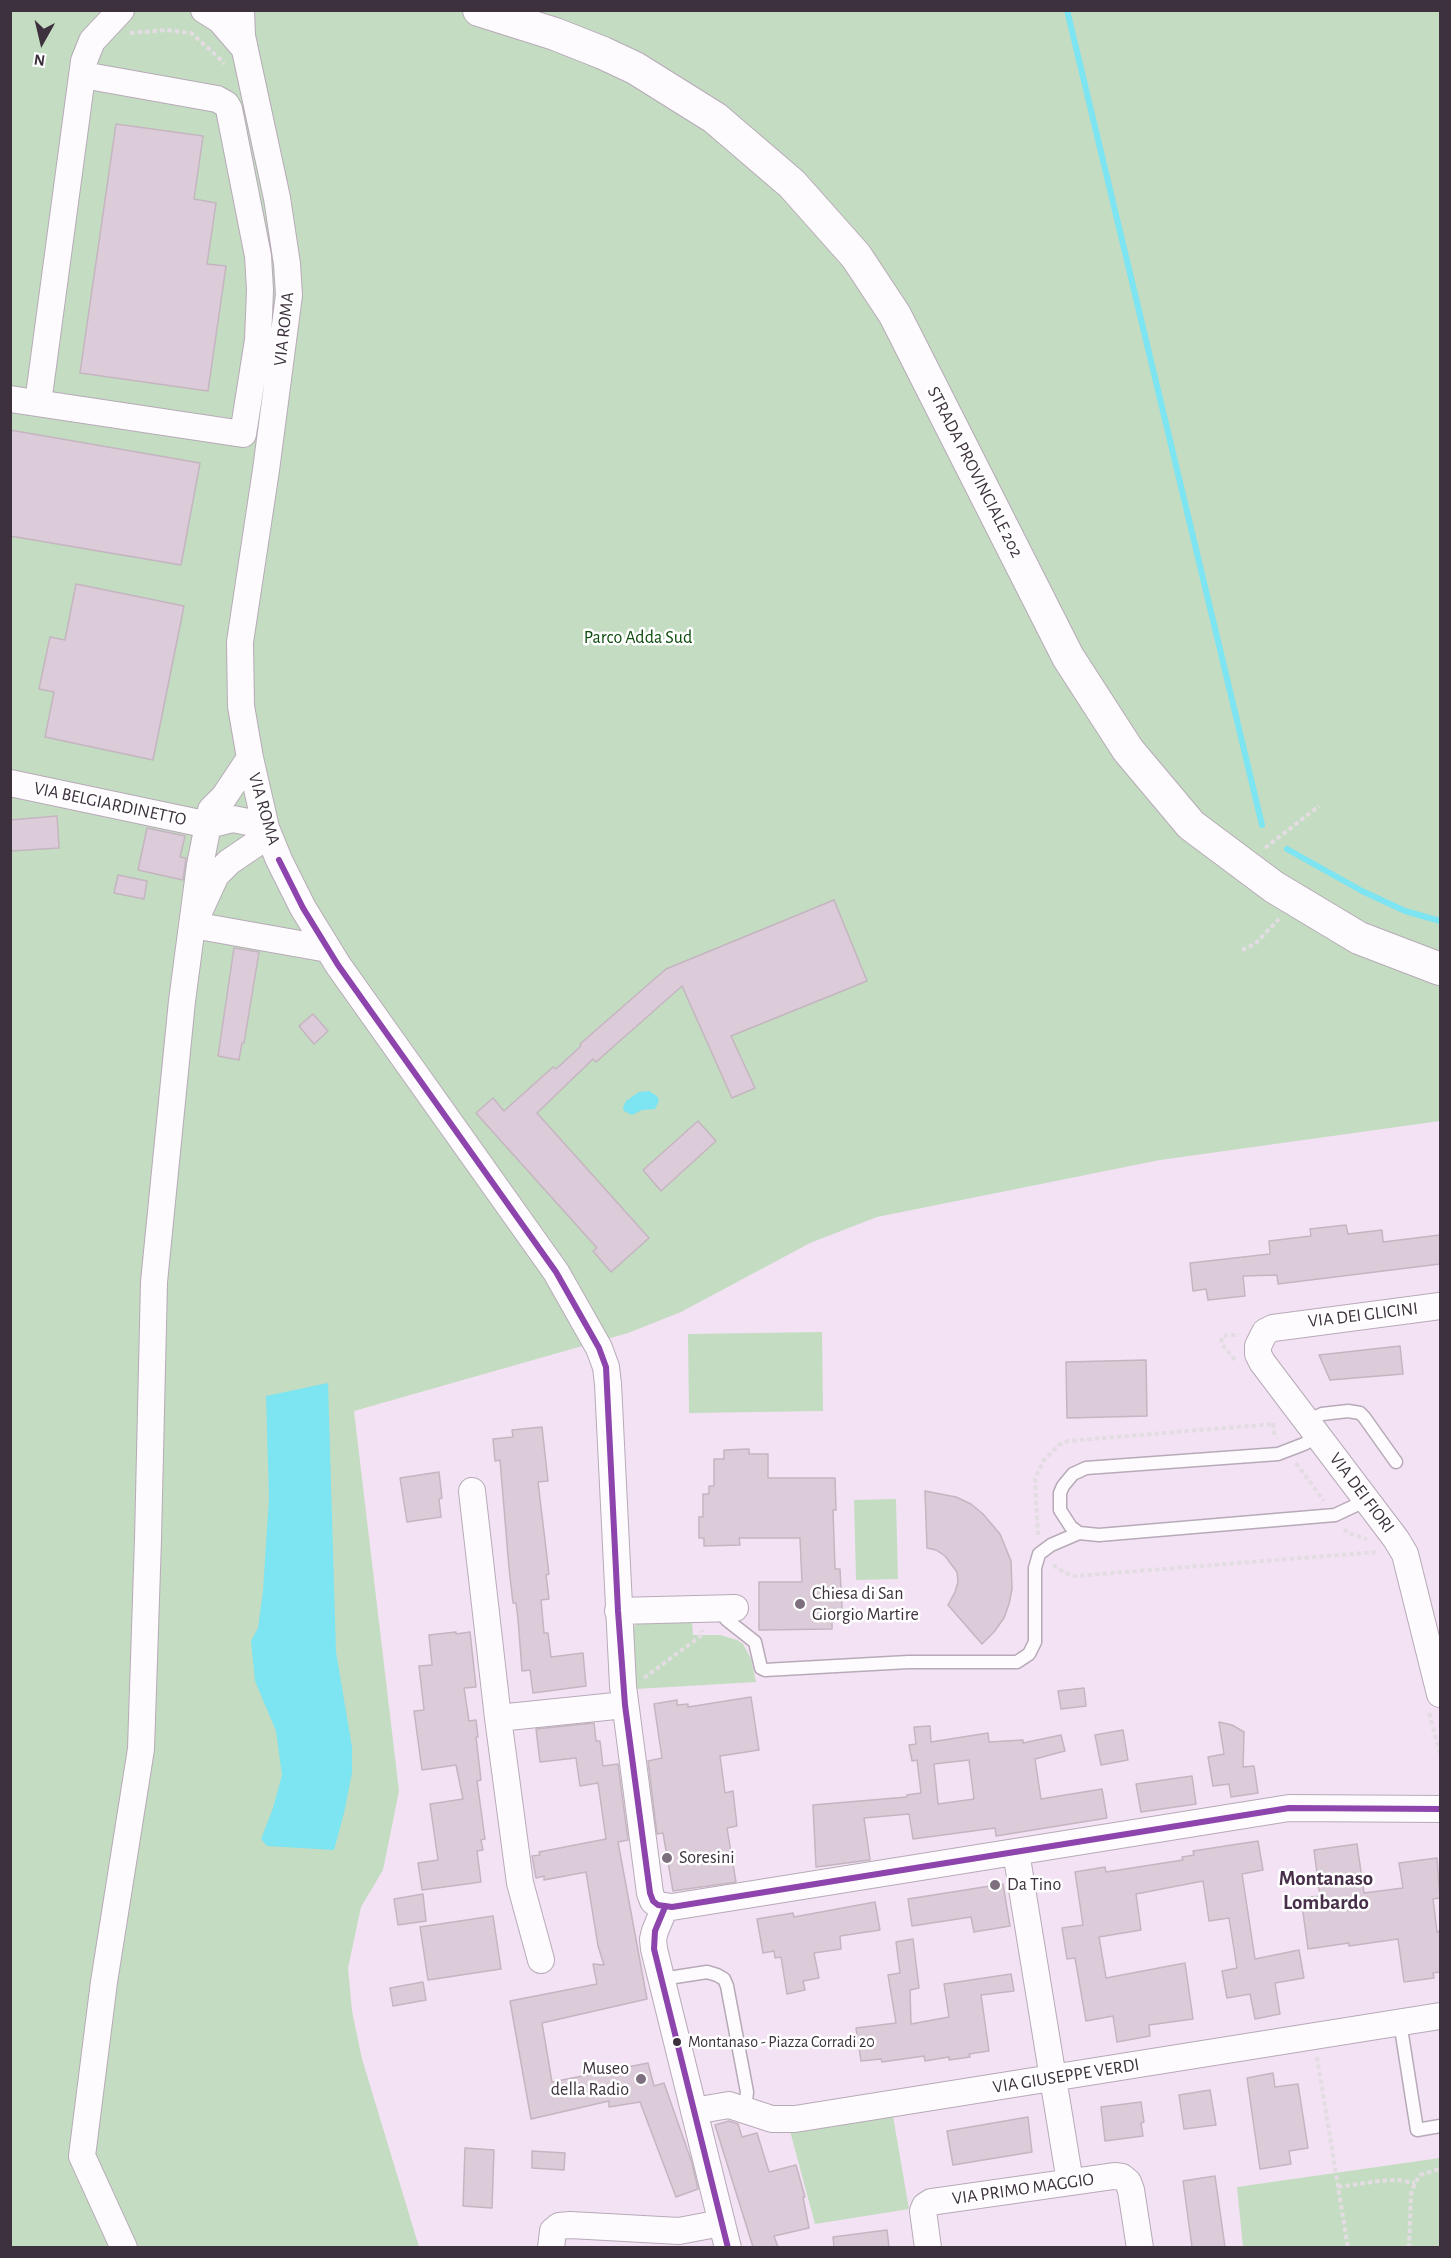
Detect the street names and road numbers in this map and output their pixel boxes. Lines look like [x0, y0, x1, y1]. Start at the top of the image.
street label: VIA ROMA [269, 291, 299, 367]
street label: STRADA PROVINCIALE 202 [922, 383, 1028, 561]
street label: VIA ROMA [243, 770, 285, 848]
street label: VIA BELGIARDINETTO [32, 777, 188, 831]
street label: VIA DEI GLICINI [1307, 1298, 1419, 1332]
street label: VIA DEI FIORI [1325, 1449, 1399, 1537]
street label: VIA GIUSEPPE VERDI [991, 2054, 1141, 2098]
street label: VIA PRIMO MAGGIO [951, 2168, 1095, 2210]

